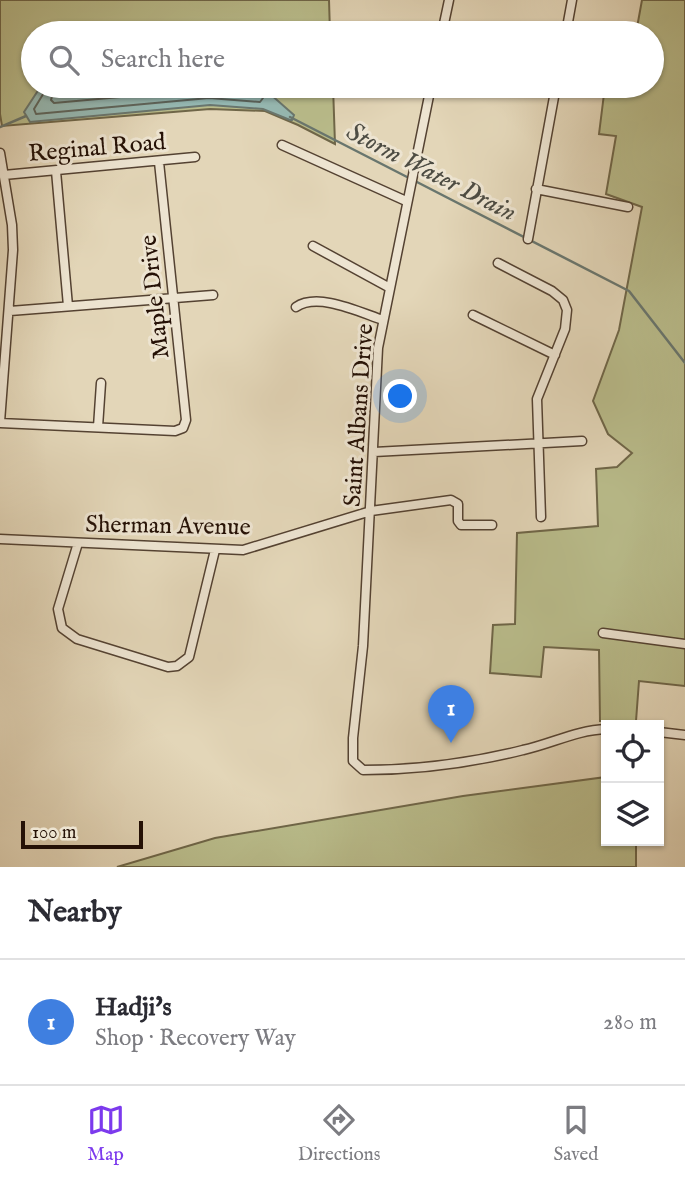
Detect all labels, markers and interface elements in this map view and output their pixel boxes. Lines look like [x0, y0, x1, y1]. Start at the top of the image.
search box [21, 21, 664, 98]
icon: search [45, 41, 83, 79]
text: Search here [101, 43, 225, 76]
water label: Storm Water Drain [341, 115, 522, 229]
street label: Reginal Road [27, 127, 167, 170]
street label: Maple Drive [134, 233, 177, 360]
street label: Saint Albans Drive [338, 322, 381, 508]
your location [383, 379, 417, 413]
street label: Sherman Avenue [85, 510, 251, 543]
pin: 1 [428, 685, 474, 743]
map controls [601, 720, 664, 846]
button: locate [601, 720, 664, 783]
button: layers [601, 783, 664, 846]
scale bar [21, 818, 144, 850]
text: 100 m [32, 821, 76, 845]
text: Nearby [28, 894, 121, 932]
text: Hadji's [95, 991, 172, 1024]
text: 1 [47, 1008, 55, 1037]
text: 280 m [603, 1008, 657, 1037]
text: Shop · Recovery Way [95, 1024, 296, 1053]
tab: Map [87, 1101, 125, 1167]
tab: Directions [298, 1101, 380, 1167]
tab: Saved [553, 1101, 598, 1167]

